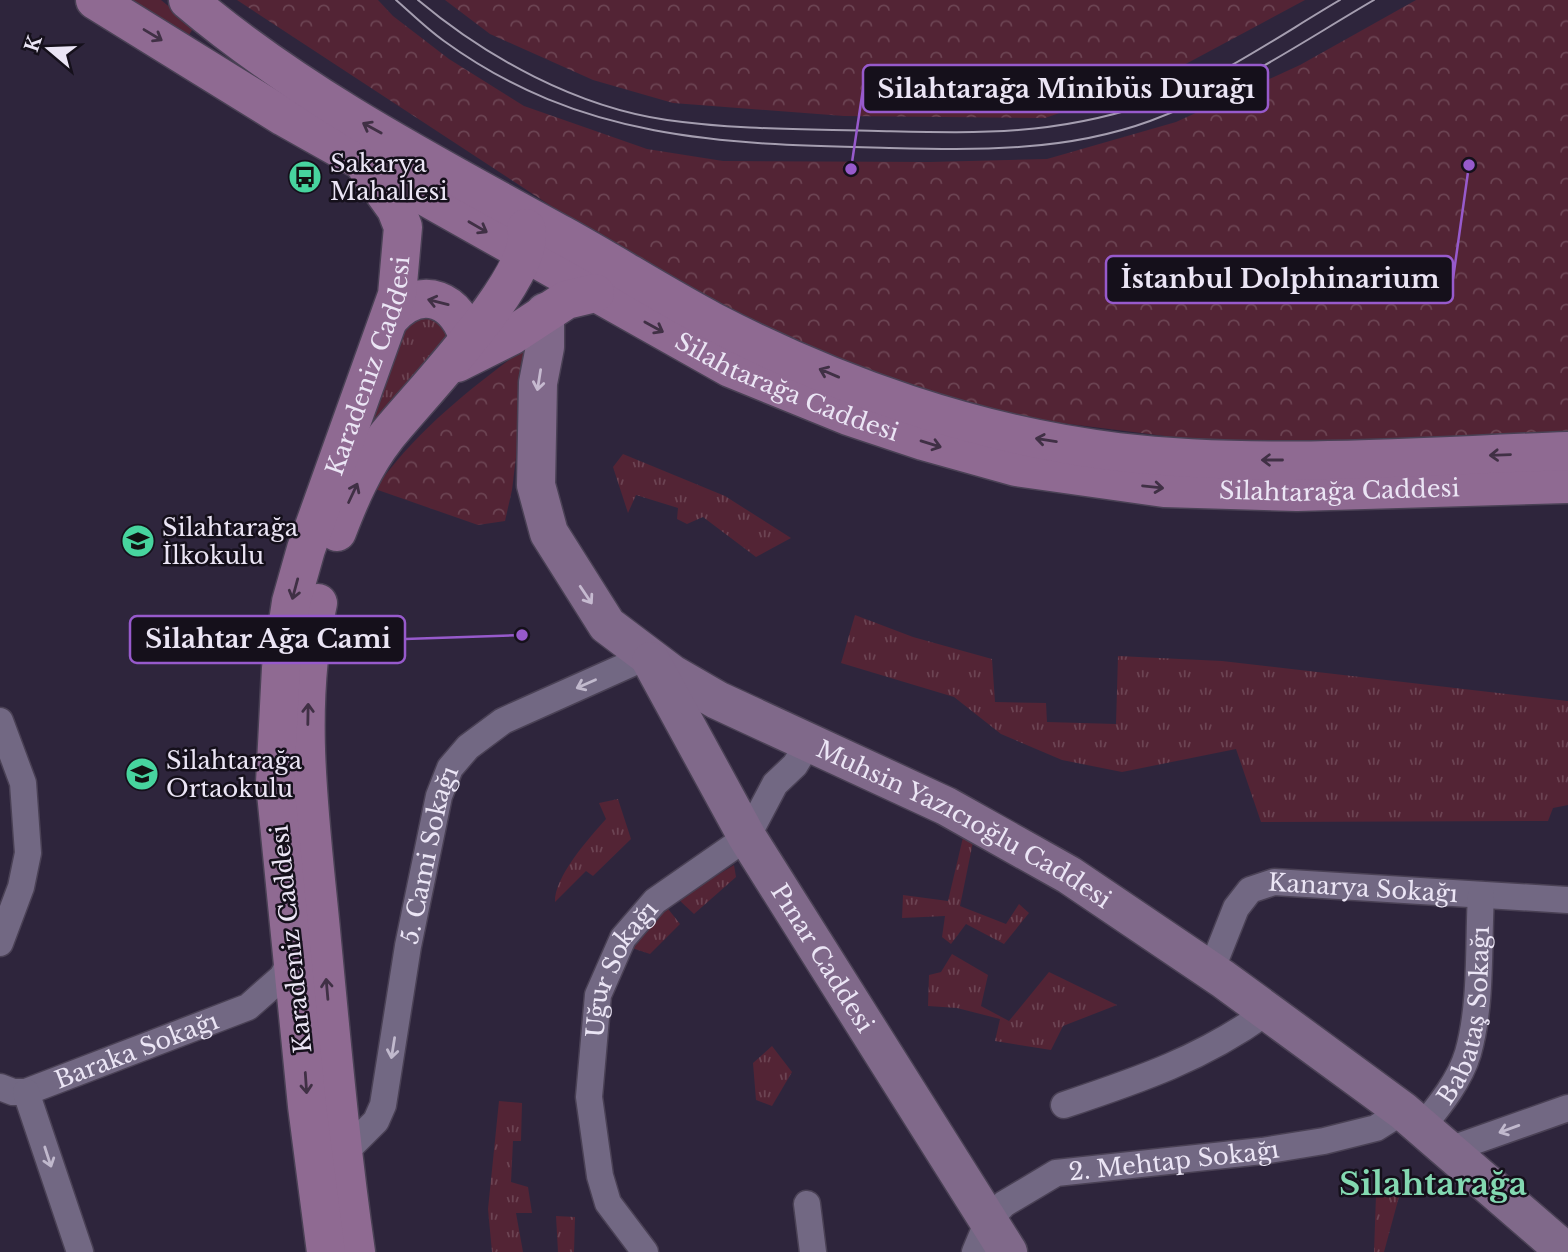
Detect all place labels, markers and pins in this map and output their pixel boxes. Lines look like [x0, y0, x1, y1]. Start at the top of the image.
callout: Silahtarağa Minibüs Durağı [863, 65, 1268, 112]
place label: Sakarya Mahallesi [330, 149, 448, 206]
bus stop icon: Sakarya Mahallesi [286, 158, 324, 196]
callout: İstanbul Dolphinarium [1106, 256, 1453, 303]
place label: Silahtarağa İlkokulu [162, 513, 299, 570]
school or university icon: Silahtarağa İlkokulu [119, 522, 157, 560]
callout: Silahtar Ağa Cami [130, 616, 405, 663]
place label: Silahtarağa Ortaokulu [166, 746, 303, 803]
school or university icon: Silahtarağa Ortaokulu [123, 755, 161, 793]

